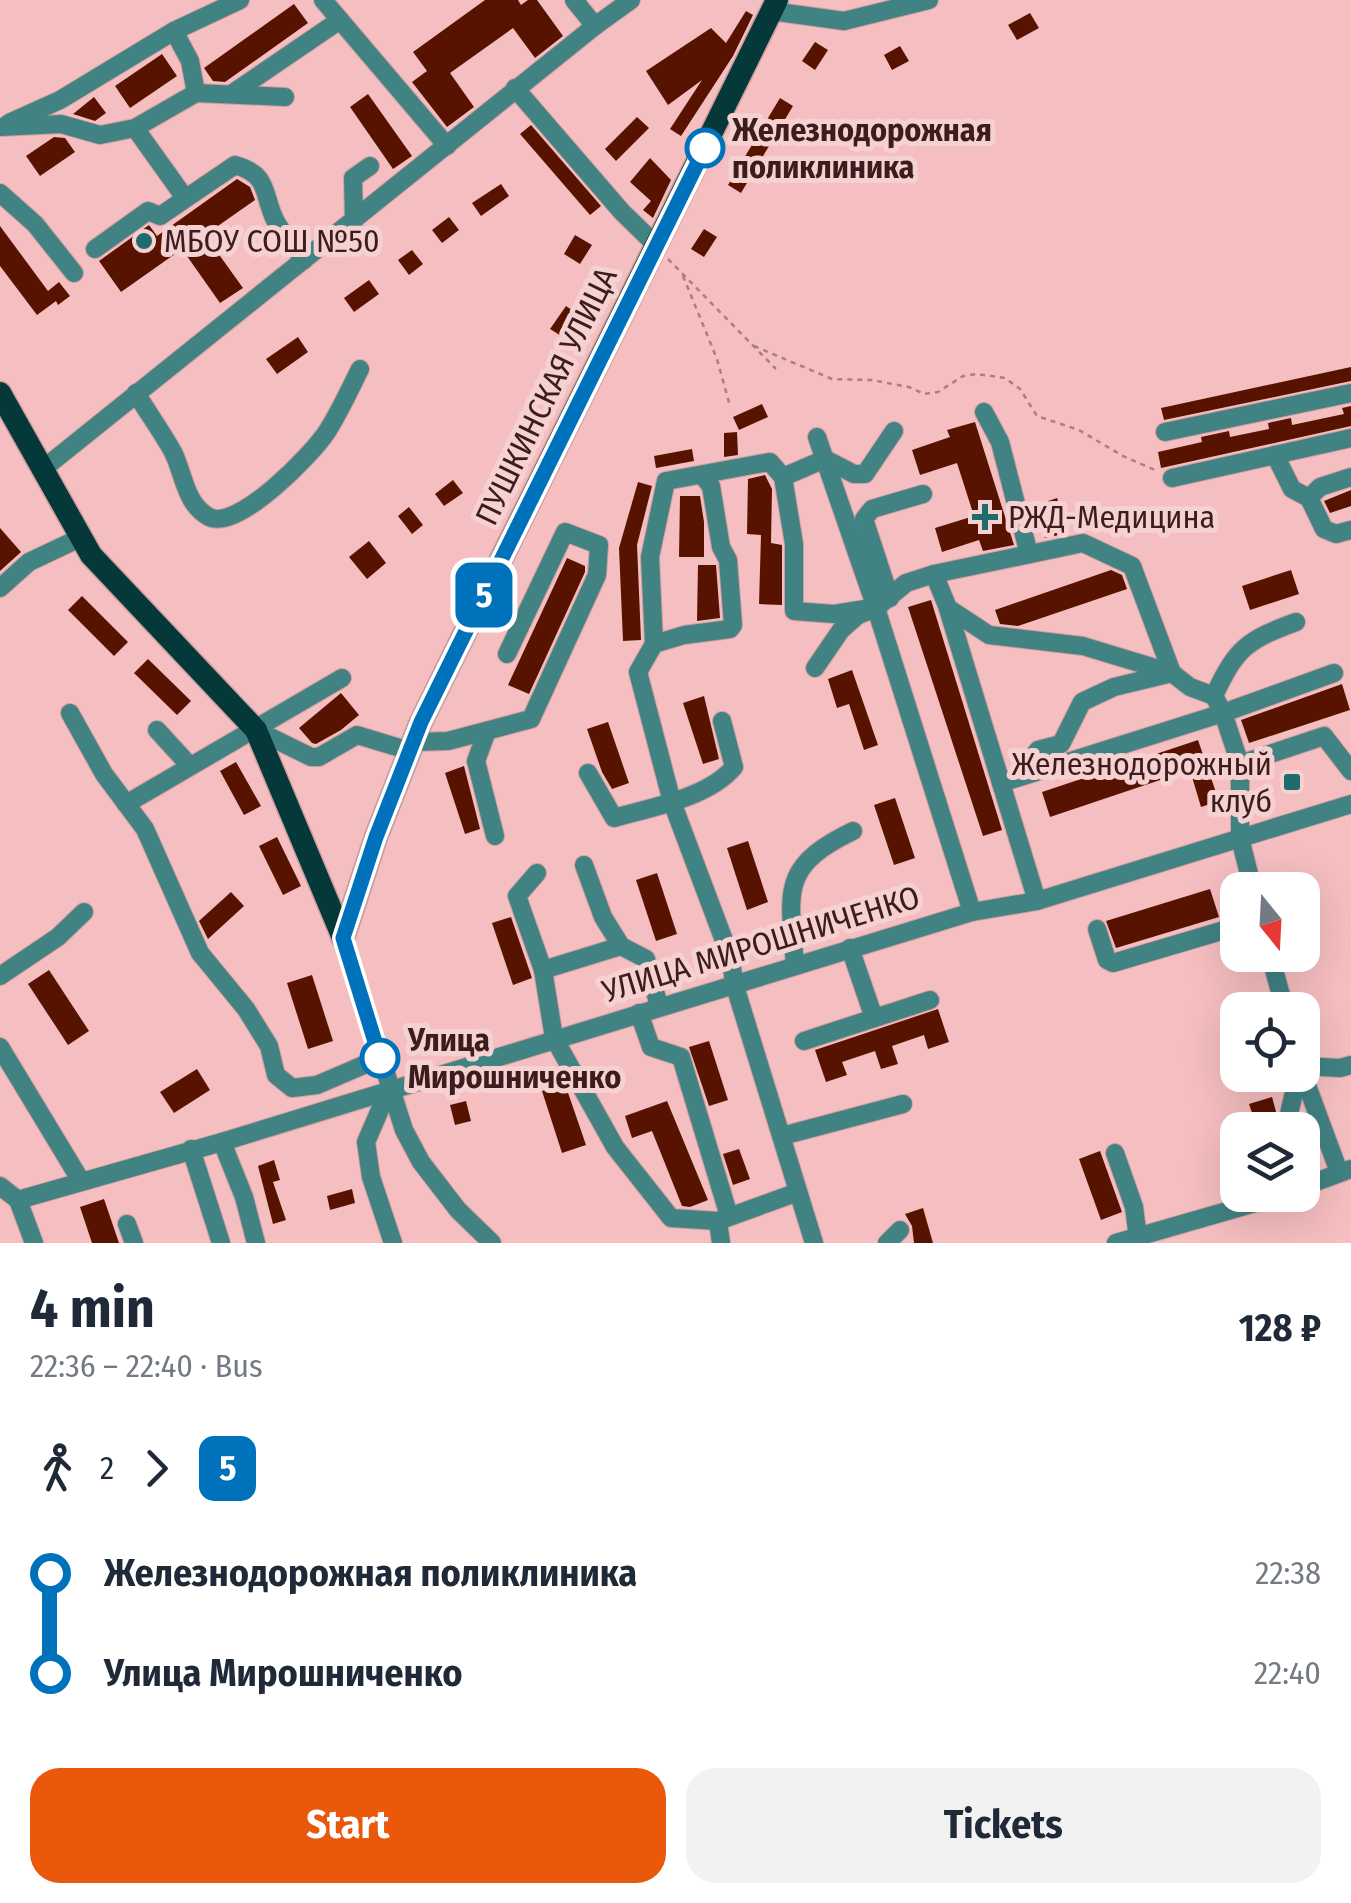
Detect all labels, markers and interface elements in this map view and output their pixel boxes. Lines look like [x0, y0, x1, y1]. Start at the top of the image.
place label: Железнодорожная поликлиника [731, 111, 992, 186]
marker: Железнодорожная поликлиника [686, 129, 724, 167]
place label: МБОУ СОШ №50 [164, 222, 380, 260]
marker: МБОУ СОШ №50 [133, 230, 155, 252]
street label: ПУШКИНСКАЯ УЛИЦА [467, 261, 625, 531]
place label: РЖД-Медицина [1008, 498, 1215, 536]
marker: РЖД-Медицина [972, 504, 998, 530]
line badge: 5 [452, 562, 516, 628]
text: 5 [475, 574, 493, 616]
place label: Железнодорожный клуб [1012, 745, 1272, 820]
marker: Железнодорожный клуб [1281, 771, 1303, 793]
north arrow [1220, 872, 1320, 972]
map controls [1220, 872, 1320, 1212]
street label: УЛИЦА МИРОШНИЧЕНКО [597, 878, 924, 1011]
button: locate [1220, 992, 1320, 1092]
place label: Улица Мирошниченко [407, 1021, 621, 1096]
marker: Улица Мирошниченко [361, 1039, 399, 1077]
button: layers [1220, 1112, 1320, 1212]
text: 4 min [30, 1276, 155, 1342]
text: 128 ₽ [1239, 1305, 1321, 1351]
text: 22:36 – 22:40 · Bus [30, 1347, 263, 1385]
icon: walk [30, 1441, 85, 1496]
icon: forward [129, 1441, 184, 1496]
text: 5 [219, 1447, 236, 1489]
text: 2 [100, 1449, 114, 1487]
text: Железнодорожная поликлиника [104, 1550, 637, 1596]
text: 22:38 [1255, 1554, 1321, 1592]
text: Улица Мирошниченко [104, 1650, 463, 1696]
text: 22:40 [1254, 1654, 1321, 1692]
button: Start [30, 1768, 666, 1883]
button: Tickets [686, 1768, 1321, 1883]

